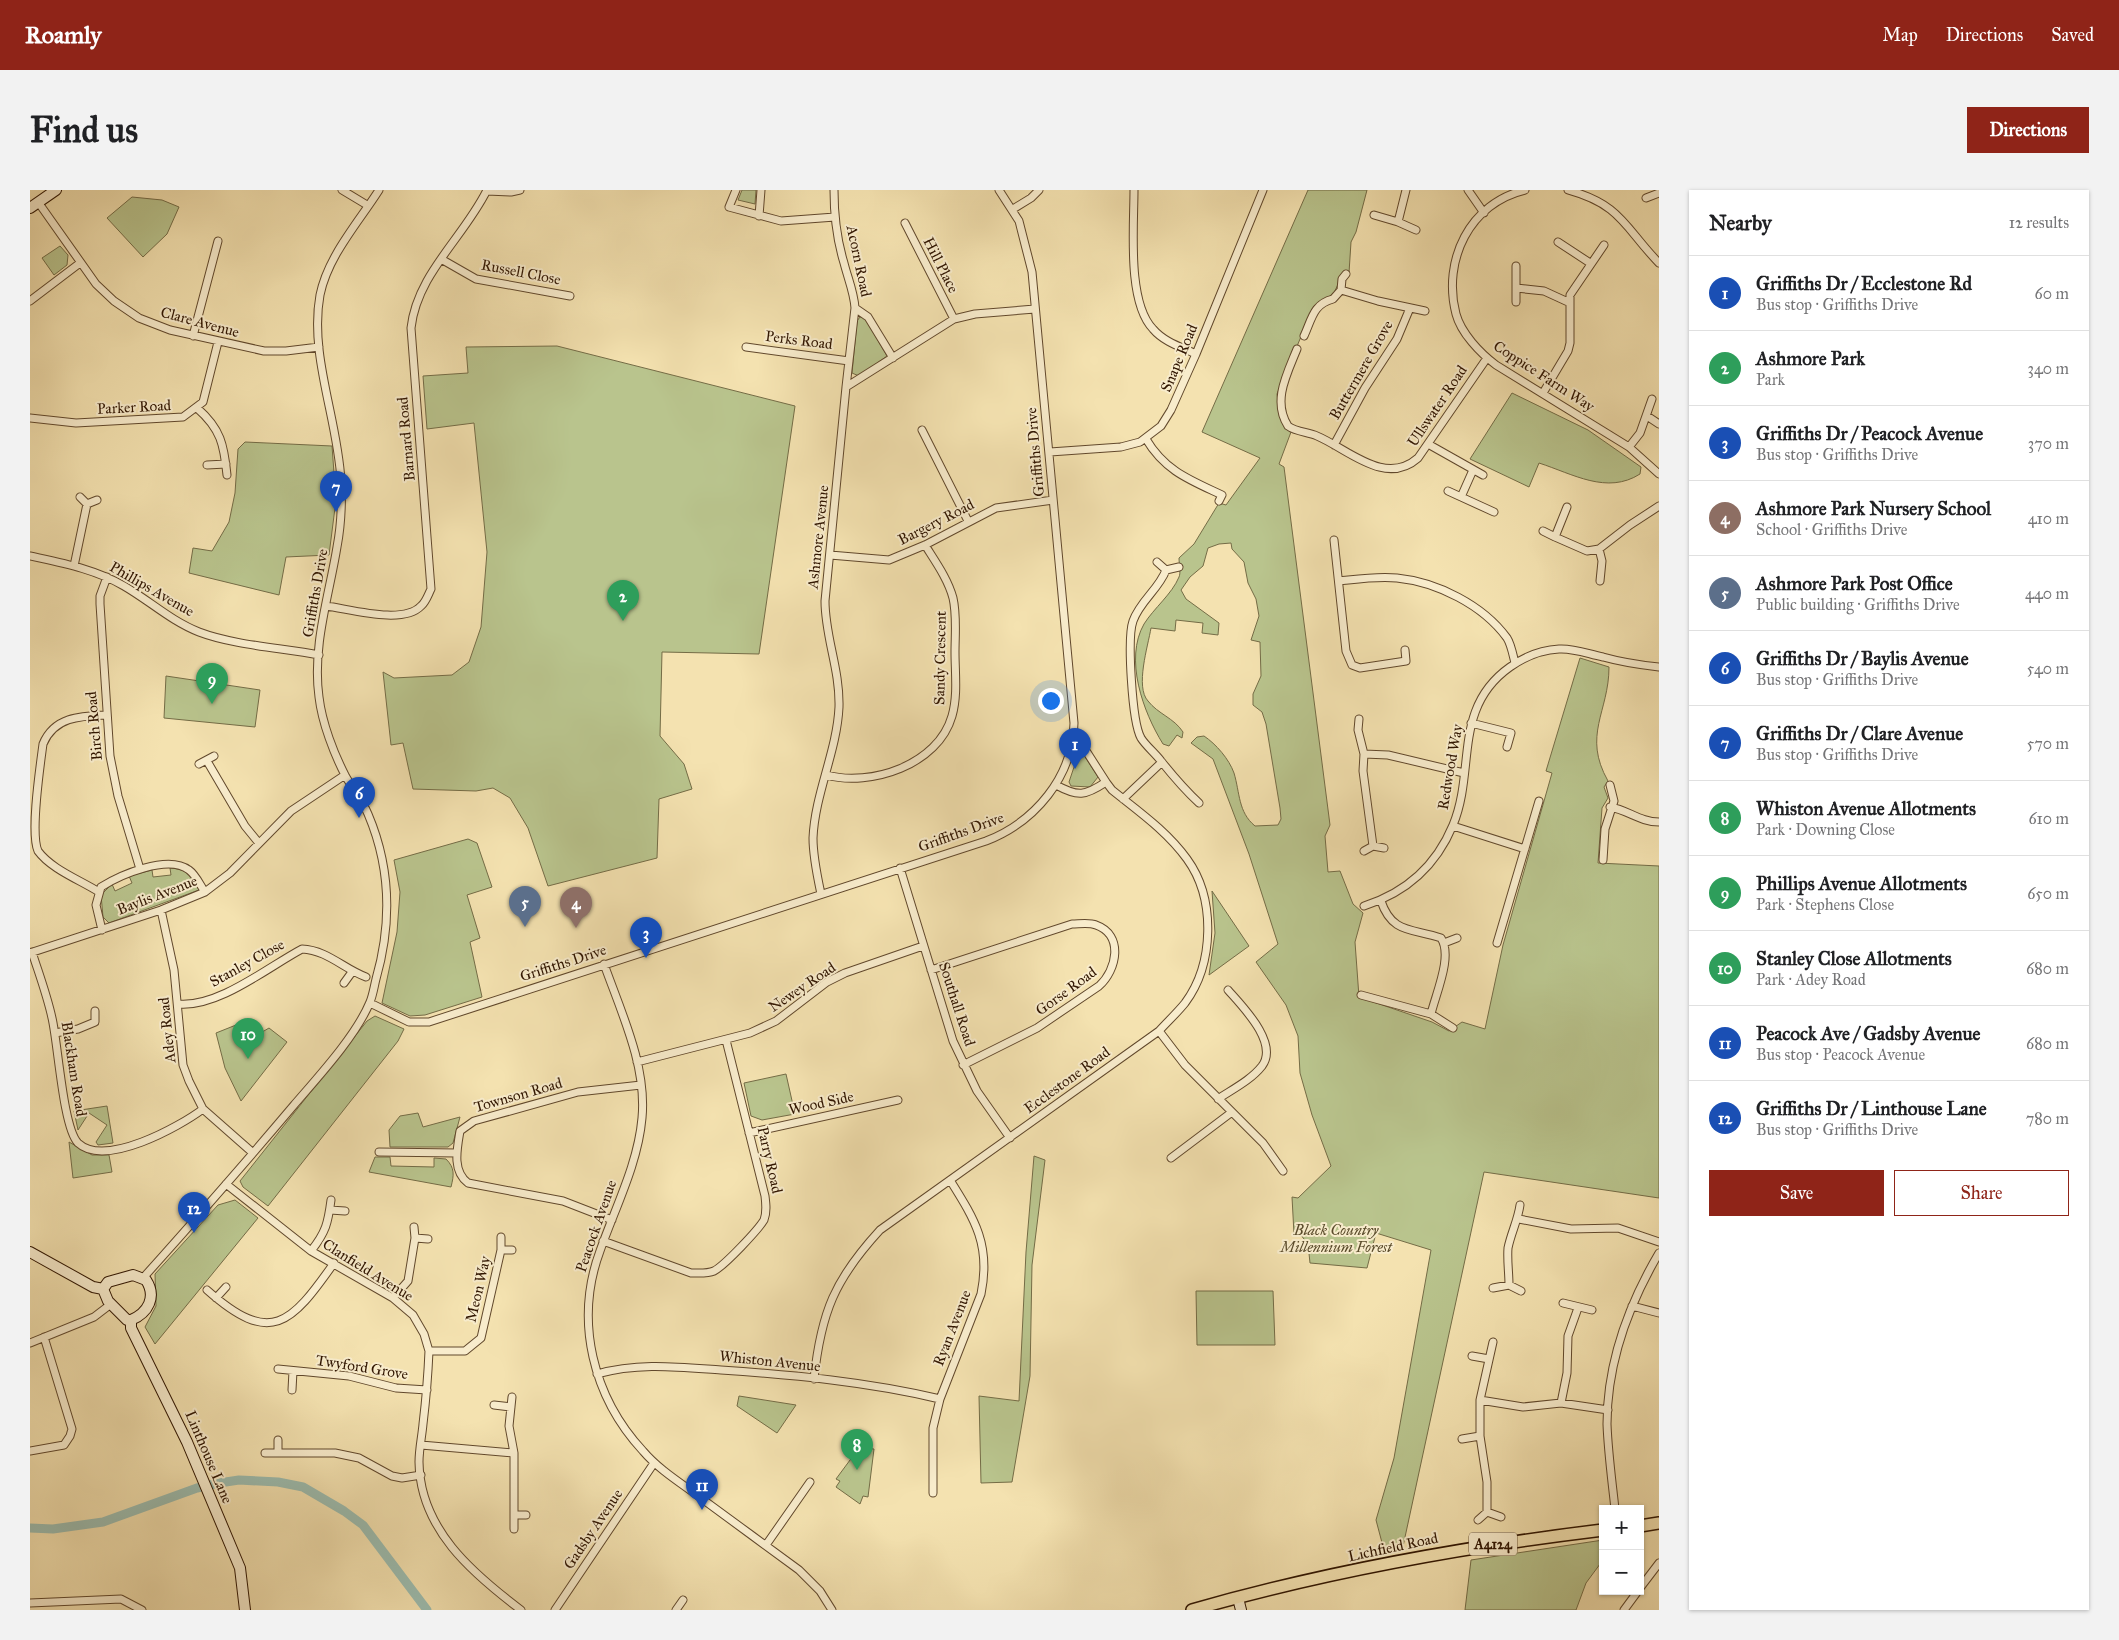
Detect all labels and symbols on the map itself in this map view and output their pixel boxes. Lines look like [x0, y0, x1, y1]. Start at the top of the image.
street label: Acorn Road [842, 222, 875, 299]
street label: Hill Place [919, 234, 963, 296]
street label: Russell Close [480, 255, 562, 289]
street label: Clare Avenue [159, 303, 241, 341]
street label: Buttermere Grove [1325, 317, 1397, 423]
street label: Snape Road [1157, 321, 1202, 395]
street label: Perks Road [764, 327, 834, 353]
street label: Coppice Farm Way [1490, 337, 1599, 416]
street label: Ullswater Road [1403, 362, 1471, 450]
street label: Parker Road [97, 396, 172, 418]
street label: Barnard Road [393, 396, 419, 482]
street label: Griffiths Drive [1022, 407, 1048, 497]
pin: 7 [320, 471, 352, 512]
street label: Ashmore Avenue [804, 484, 832, 591]
street label: Bargery Road [895, 495, 977, 549]
street label: Griffiths Drive [298, 547, 332, 639]
street label: Phillips Avenue [107, 558, 197, 620]
pin: 2 [607, 580, 639, 621]
street label: Sandy Crescent [930, 610, 950, 705]
pin: 9 [196, 663, 228, 704]
your location [1038, 688, 1064, 714]
street label: Birch Road [82, 690, 106, 761]
street label: Redwood Way [1434, 722, 1467, 811]
pin: 1 [1059, 728, 1091, 769]
pin: 6 [343, 777, 375, 818]
street label: Griffiths Drive [916, 808, 1006, 856]
street label: Baylis Avenue [114, 871, 200, 919]
pin: 5 [509, 886, 541, 927]
pin: 4 [560, 887, 592, 928]
pin: 3 [630, 917, 662, 958]
street label: Stanley Close [207, 935, 287, 991]
street label: Griffiths Drive [518, 941, 608, 985]
street label: Newey Road [765, 958, 839, 1016]
street label: Southall Road [935, 960, 979, 1049]
street label: Gorse Road [1032, 963, 1100, 1019]
street label: Adey Road [155, 996, 180, 1065]
pin: 10 [232, 1018, 264, 1059]
street label: Blackham Road [58, 1020, 90, 1118]
street label: Ecclestone Road [1021, 1043, 1114, 1117]
street label: Townson Road [472, 1074, 565, 1116]
street label: Wood Side [787, 1087, 855, 1119]
street label: Parry Road [754, 1125, 787, 1196]
street label: Peacock Avenue [572, 1178, 620, 1274]
pin: 12 [178, 1192, 210, 1233]
park label: Black Country Millennium Forest [1278, 1221, 1393, 1256]
street label: Clanfield Avenue [319, 1235, 417, 1305]
street label: Meon Way [462, 1253, 495, 1324]
street label: Ryan Avenue [929, 1287, 975, 1369]
street label: Whiston Avenue [719, 1347, 821, 1375]
street label: Twyford Grove [315, 1351, 409, 1383]
street label: Linthouse Lane [181, 1408, 237, 1506]
pin: 8 [841, 1429, 873, 1470]
pin: 11 [686, 1469, 718, 1510]
street label: Gadsby Avenue [560, 1486, 626, 1572]
street label: Lichfield Road [1346, 1529, 1440, 1565]
road number: A4124 [1469, 1532, 1517, 1556]

